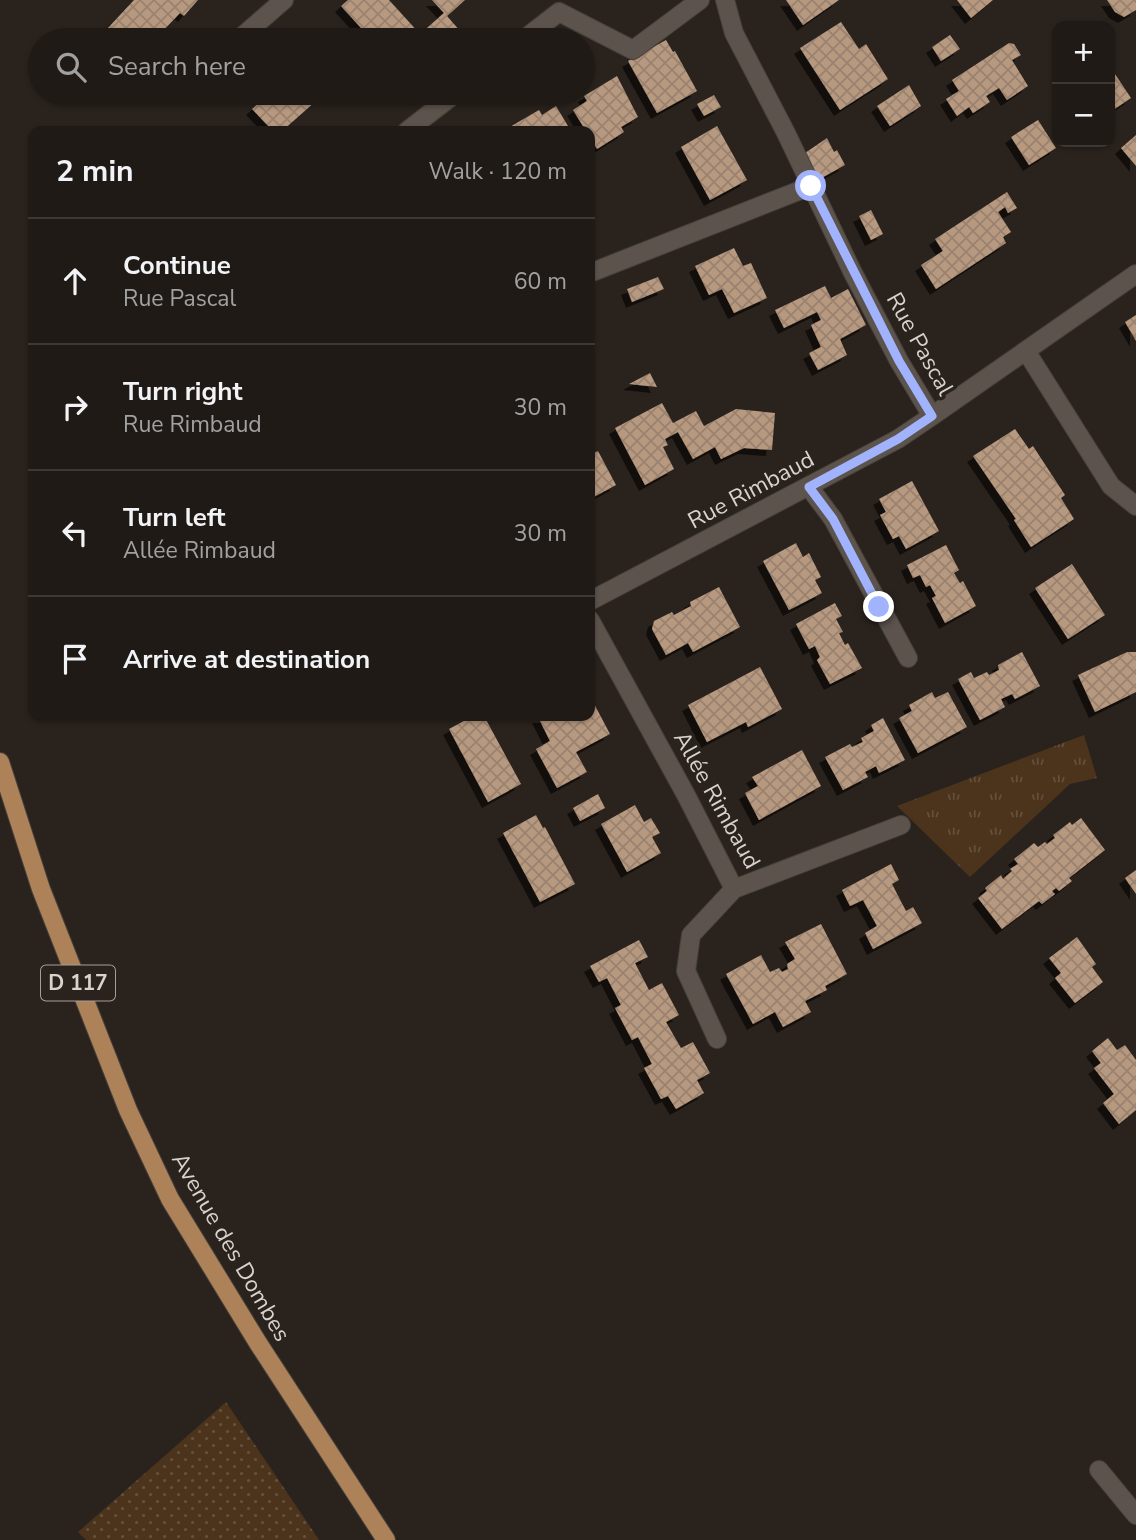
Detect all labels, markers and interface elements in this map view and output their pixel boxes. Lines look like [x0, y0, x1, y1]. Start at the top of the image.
map controls [1052, 21, 1115, 147]
button: + [1052, 21, 1115, 84]
search box [28, 28, 595, 105]
icon: search [52, 48, 90, 86]
text: Search here [108, 49, 246, 84]
button: − [1052, 84, 1115, 147]
text: 2 min [56, 151, 134, 192]
text: Walk · 120 m [428, 156, 567, 187]
route start [795, 170, 826, 201]
text: Continue [123, 248, 231, 283]
icon: ahead [56, 262, 94, 300]
text: 60 m [514, 266, 567, 297]
text: Rue Pascal [123, 283, 236, 314]
street label: Rue Pascal [879, 287, 961, 401]
text: Turn right [123, 374, 242, 409]
icon: right [56, 388, 94, 426]
text: 30 m [514, 392, 567, 423]
text: Rue Rimbaud [123, 409, 262, 440]
street label: Rue Rimbaud [682, 444, 820, 536]
text: Turn left [123, 500, 226, 535]
icon: left [56, 514, 94, 552]
text: 30 m [514, 518, 567, 549]
text: Allée Rimbaud [123, 535, 276, 566]
route end [863, 591, 894, 622]
icon: arrive [56, 640, 94, 678]
text: Arrive at destination [123, 642, 370, 677]
street label: Allée Rimbaud [666, 726, 768, 874]
road number: D 117 [41, 965, 115, 1000]
street label: Avenue des Dombes [164, 1147, 298, 1347]

